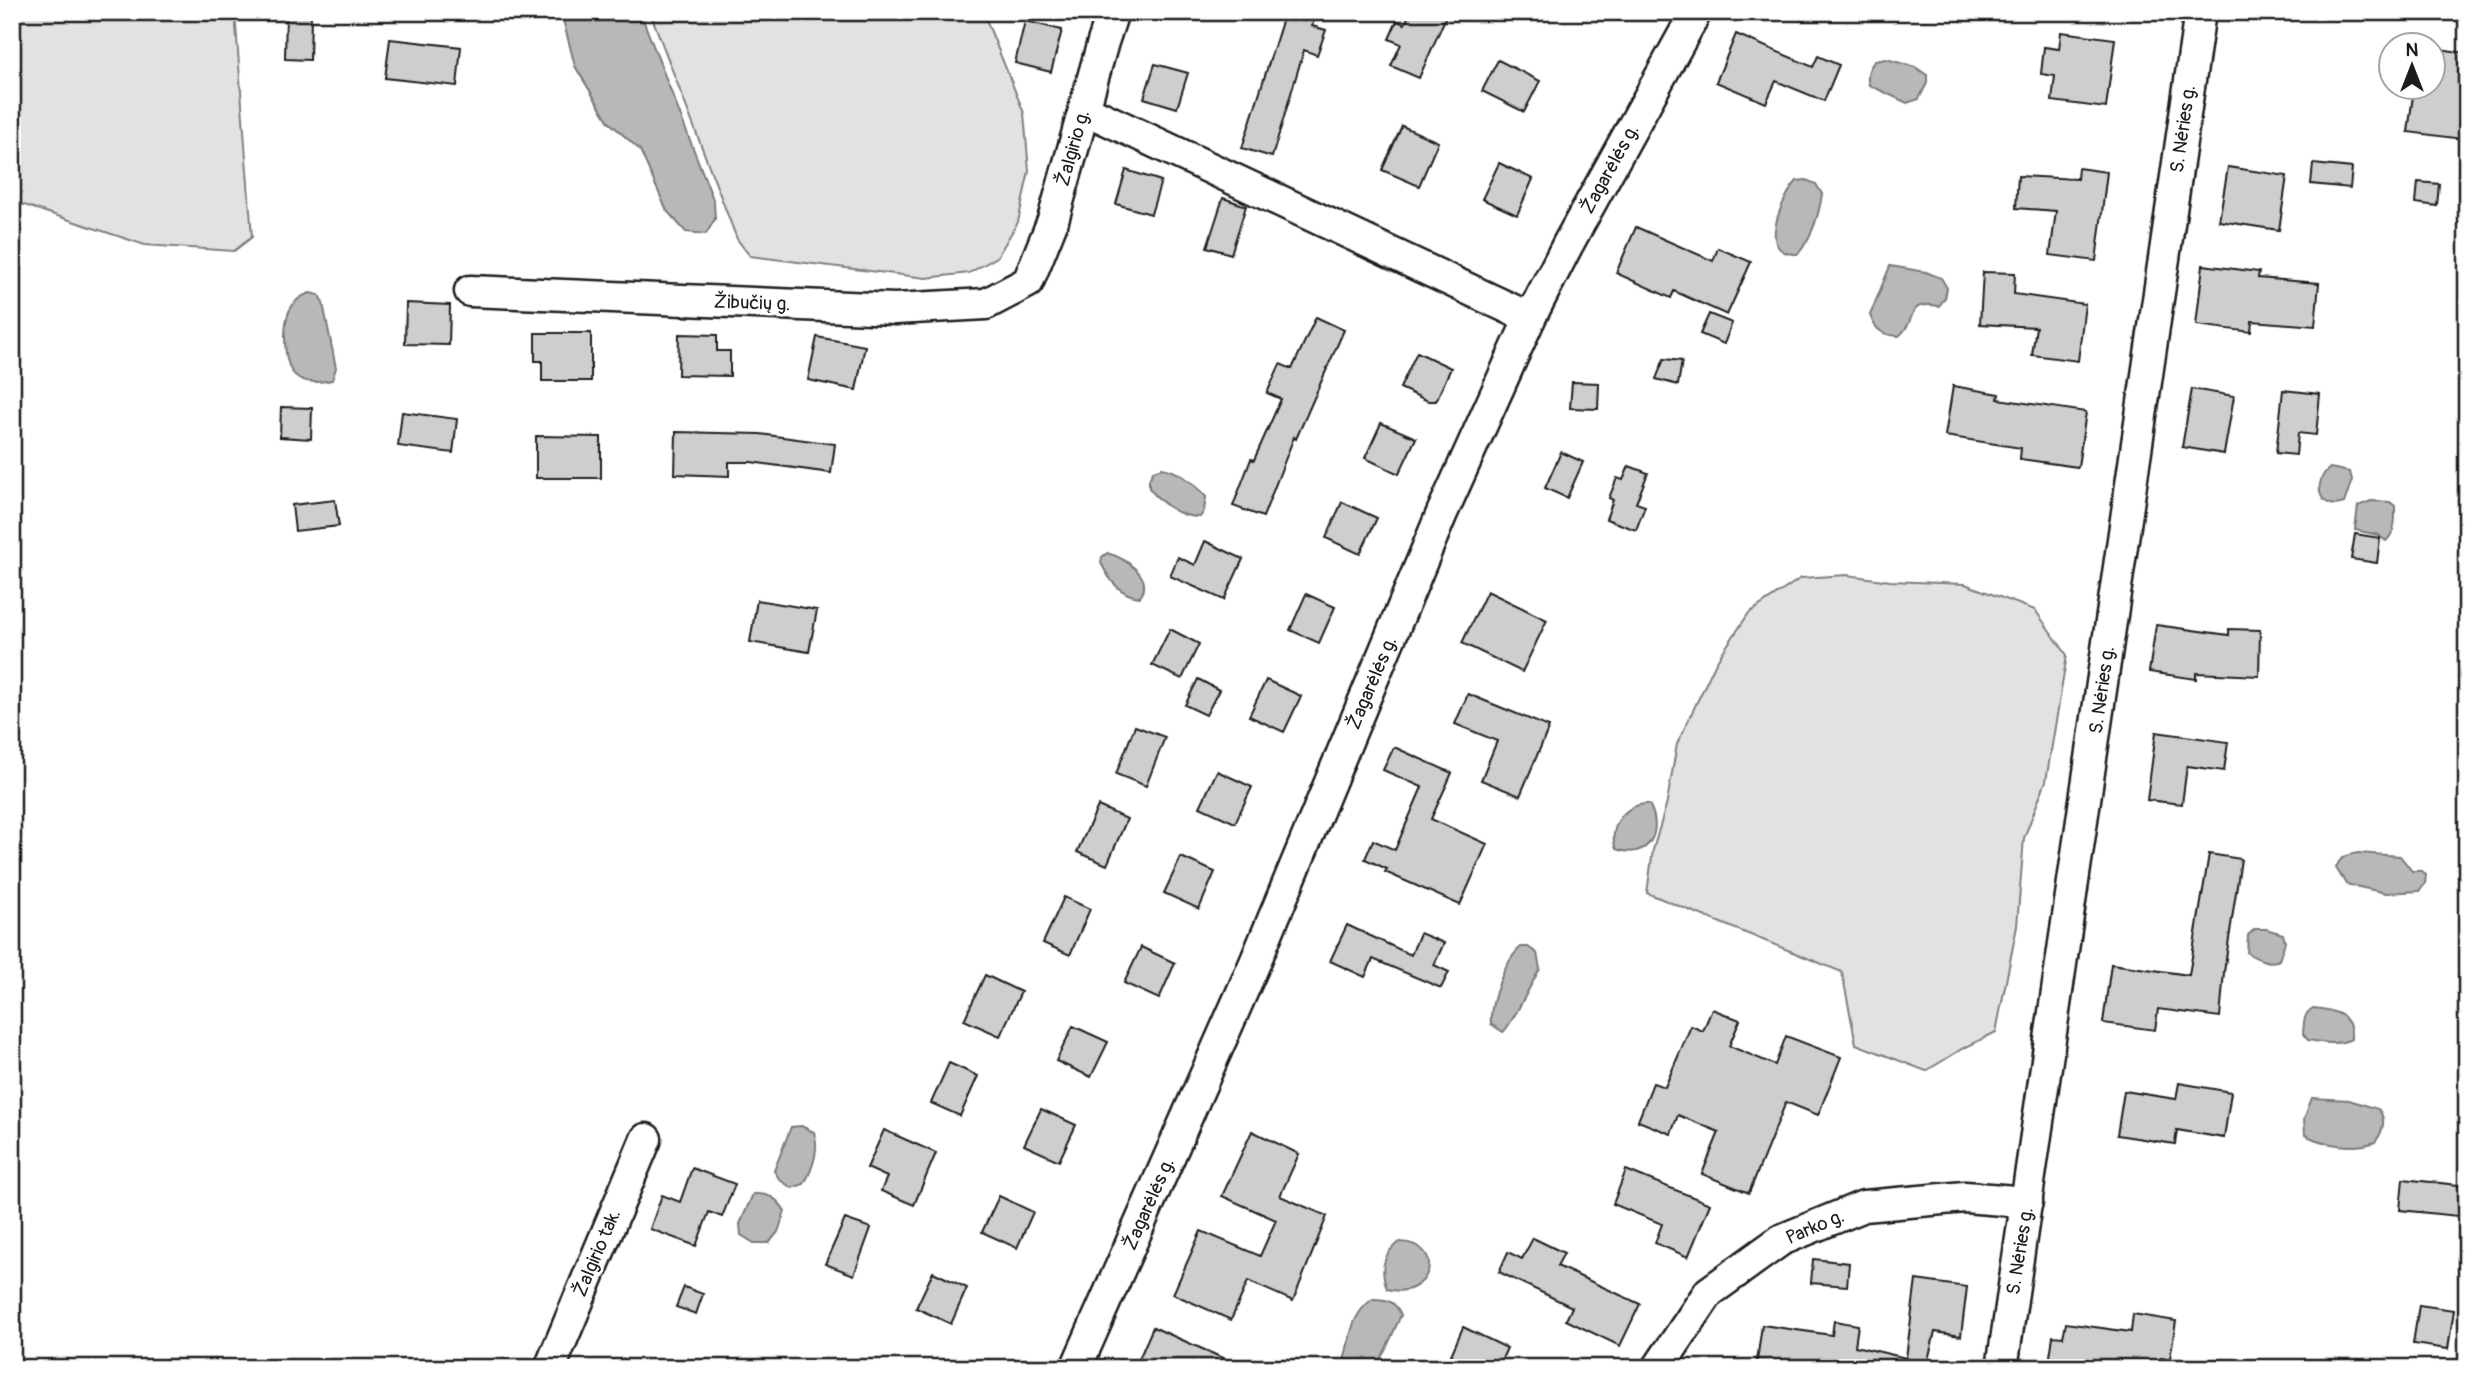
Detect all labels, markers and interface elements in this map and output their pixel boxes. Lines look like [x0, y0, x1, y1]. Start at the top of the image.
north arrow [2378, 32, 2448, 102]
text: N [2406, 38, 2419, 62]
street label: S. Nėries g. [2165, 84, 2201, 174]
street label: Žalgirio g. [1051, 107, 1095, 189]
street label: Žagarėlės g. [1576, 120, 1644, 218]
street label: Žibučių g. [713, 290, 791, 316]
street label: Žagarėlės g. [1342, 633, 1402, 733]
street label: S. Nėries g. [2084, 645, 2120, 735]
street label: Žagarėlės g. [1118, 1154, 1180, 1254]
street label: Parko g. [1782, 1204, 1848, 1250]
street label: Žalgirio tak. [568, 1206, 626, 1300]
street label: S. Nėries g. [2001, 1206, 2039, 1296]

